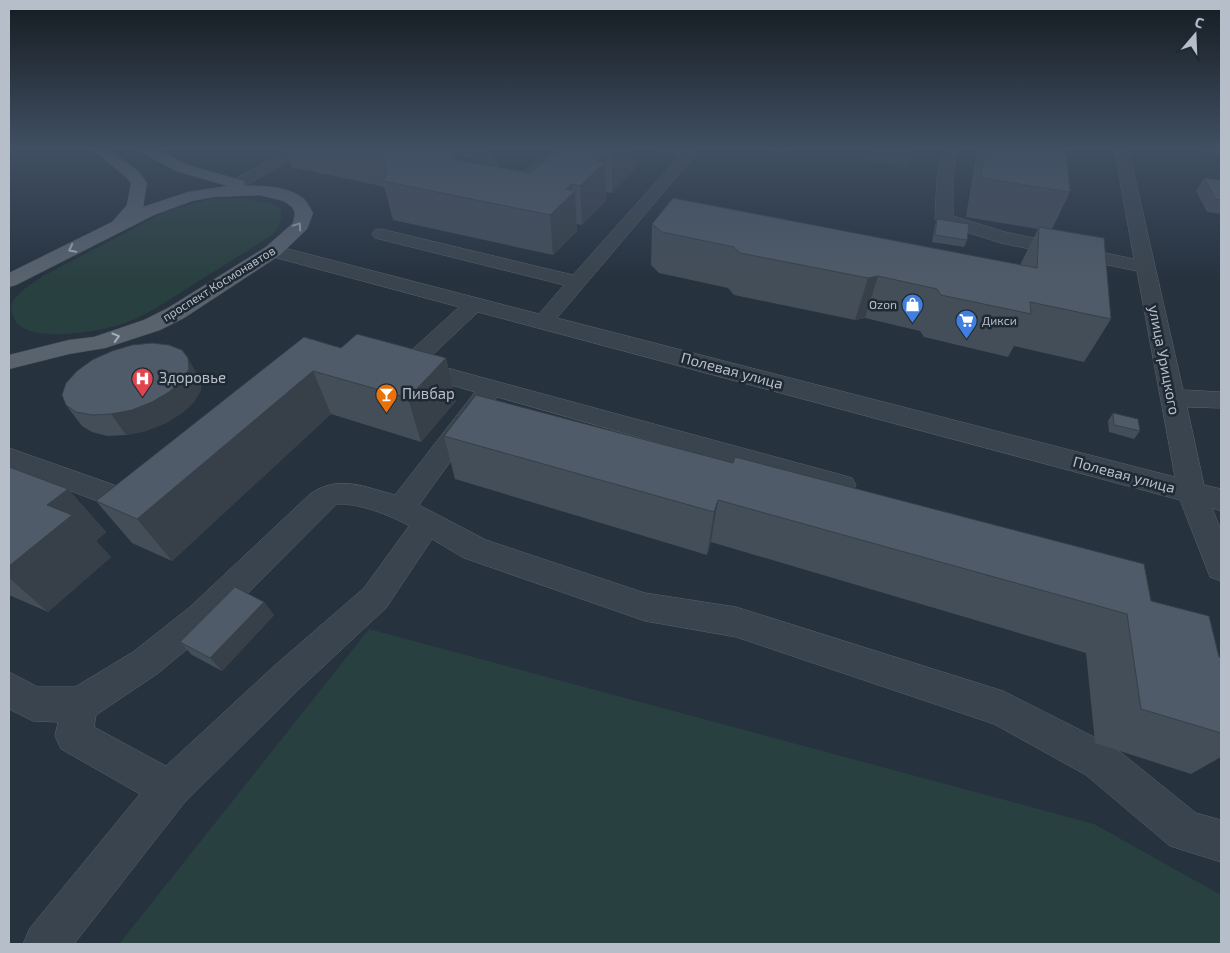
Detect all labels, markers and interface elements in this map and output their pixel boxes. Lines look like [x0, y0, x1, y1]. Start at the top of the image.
north arrow [1170, 10, 1220, 60]
text: С [1193, 13, 1206, 32]
one-way arrow [291, 222, 301, 231]
one-way arrow [68, 243, 77, 253]
street label: проспект Космонавтов [160, 243, 277, 324]
shop icon: Ozon [901, 293, 925, 324]
place label: Ozon [869, 297, 897, 311]
street label: улица Урицкого [1145, 303, 1184, 417]
supermarket icon: Дикси [954, 309, 978, 340]
place label: Дикси [982, 313, 1017, 327]
one-way arrow [112, 333, 120, 343]
street label: Полевая улица [679, 348, 785, 393]
hospital icon: Здоровье [131, 366, 155, 397]
place label: Здоровье [159, 368, 226, 386]
bar icon: Пивбар [374, 382, 398, 413]
place label: Пивбар [402, 384, 455, 402]
street label: Полевая улица [1071, 452, 1177, 497]

